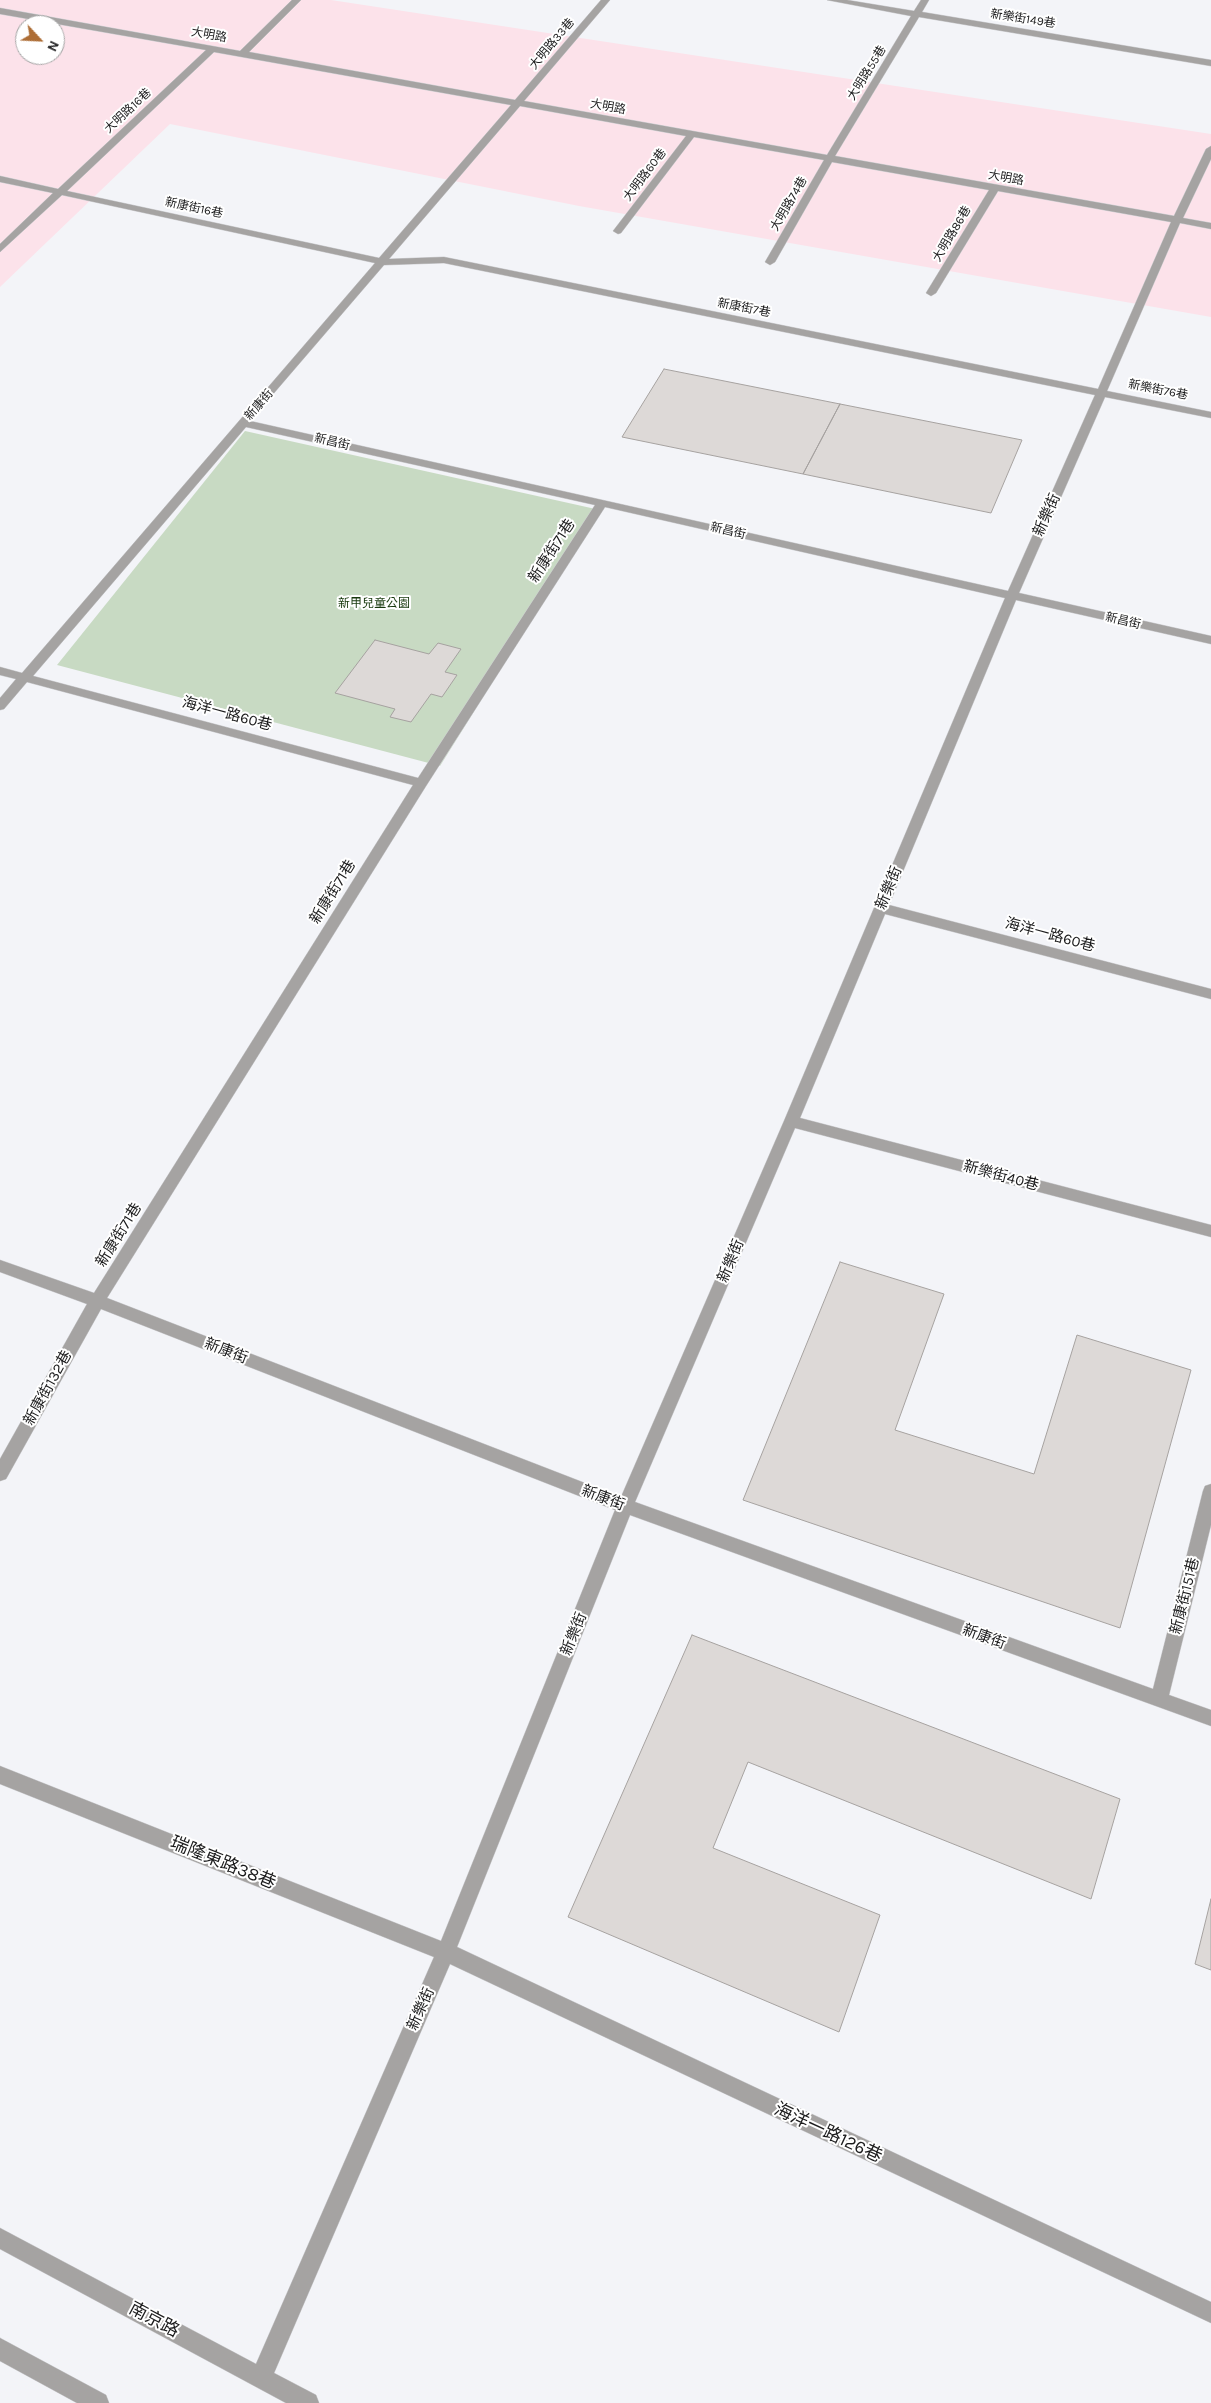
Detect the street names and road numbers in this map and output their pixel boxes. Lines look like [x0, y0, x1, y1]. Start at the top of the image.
street label: 新樂街149巷 [989, 7, 1057, 31]
street label: 大明路33巷 [527, 16, 577, 72]
street label: 大明路 [190, 25, 228, 45]
street label: 大明路55巷 [845, 43, 889, 103]
street label: 大明路16巷 [102, 86, 154, 136]
street label: 大明路 [589, 97, 627, 117]
street label: 大明路60巷 [621, 146, 669, 204]
street label: 大明路 [987, 168, 1025, 188]
street label: 大明路74巷 [768, 174, 810, 234]
street label: 新康街16巷 [164, 195, 224, 221]
street label: 大明路86巷 [930, 204, 974, 264]
street label: 新康街7巷 [716, 296, 772, 320]
street label: 新樂街76巷 [1127, 377, 1189, 403]
street label: 新康街 [242, 387, 276, 423]
street label: 新昌街 [313, 431, 351, 453]
street label: 新樂街 [1030, 491, 1064, 539]
street label: 新康街71巷 [525, 516, 579, 586]
street label: 新昌街 [709, 520, 747, 542]
street label: 新昌街 [1104, 610, 1142, 632]
street label: 海洋一路60巷 [180, 693, 274, 735]
street label: 新康街71巷 [306, 857, 360, 927]
street label: 新樂街 [872, 864, 906, 912]
street label: 海洋一路60巷 [1003, 914, 1097, 956]
street label: 新樂街40巷 [961, 1157, 1041, 1195]
street label: 新康街71巷 [92, 1200, 146, 1270]
street label: 新樂街 [714, 1237, 748, 1285]
street label: 新康街 [202, 1335, 250, 1367]
street label: 新康街132巷 [20, 1348, 76, 1428]
street label: 新康街 [579, 1482, 627, 1514]
street label: 新康街151巷 [1167, 1556, 1203, 1636]
street label: 新樂街 [557, 1610, 591, 1658]
street label: 新康街 [960, 1621, 1008, 1653]
street label: 瑞隆東路38巷 [167, 1832, 279, 1894]
street label: 新樂街 [404, 1985, 438, 2033]
street label: 海洋一路126巷 [771, 2099, 885, 2167]
street label: 南京路 [125, 2298, 183, 2342]

